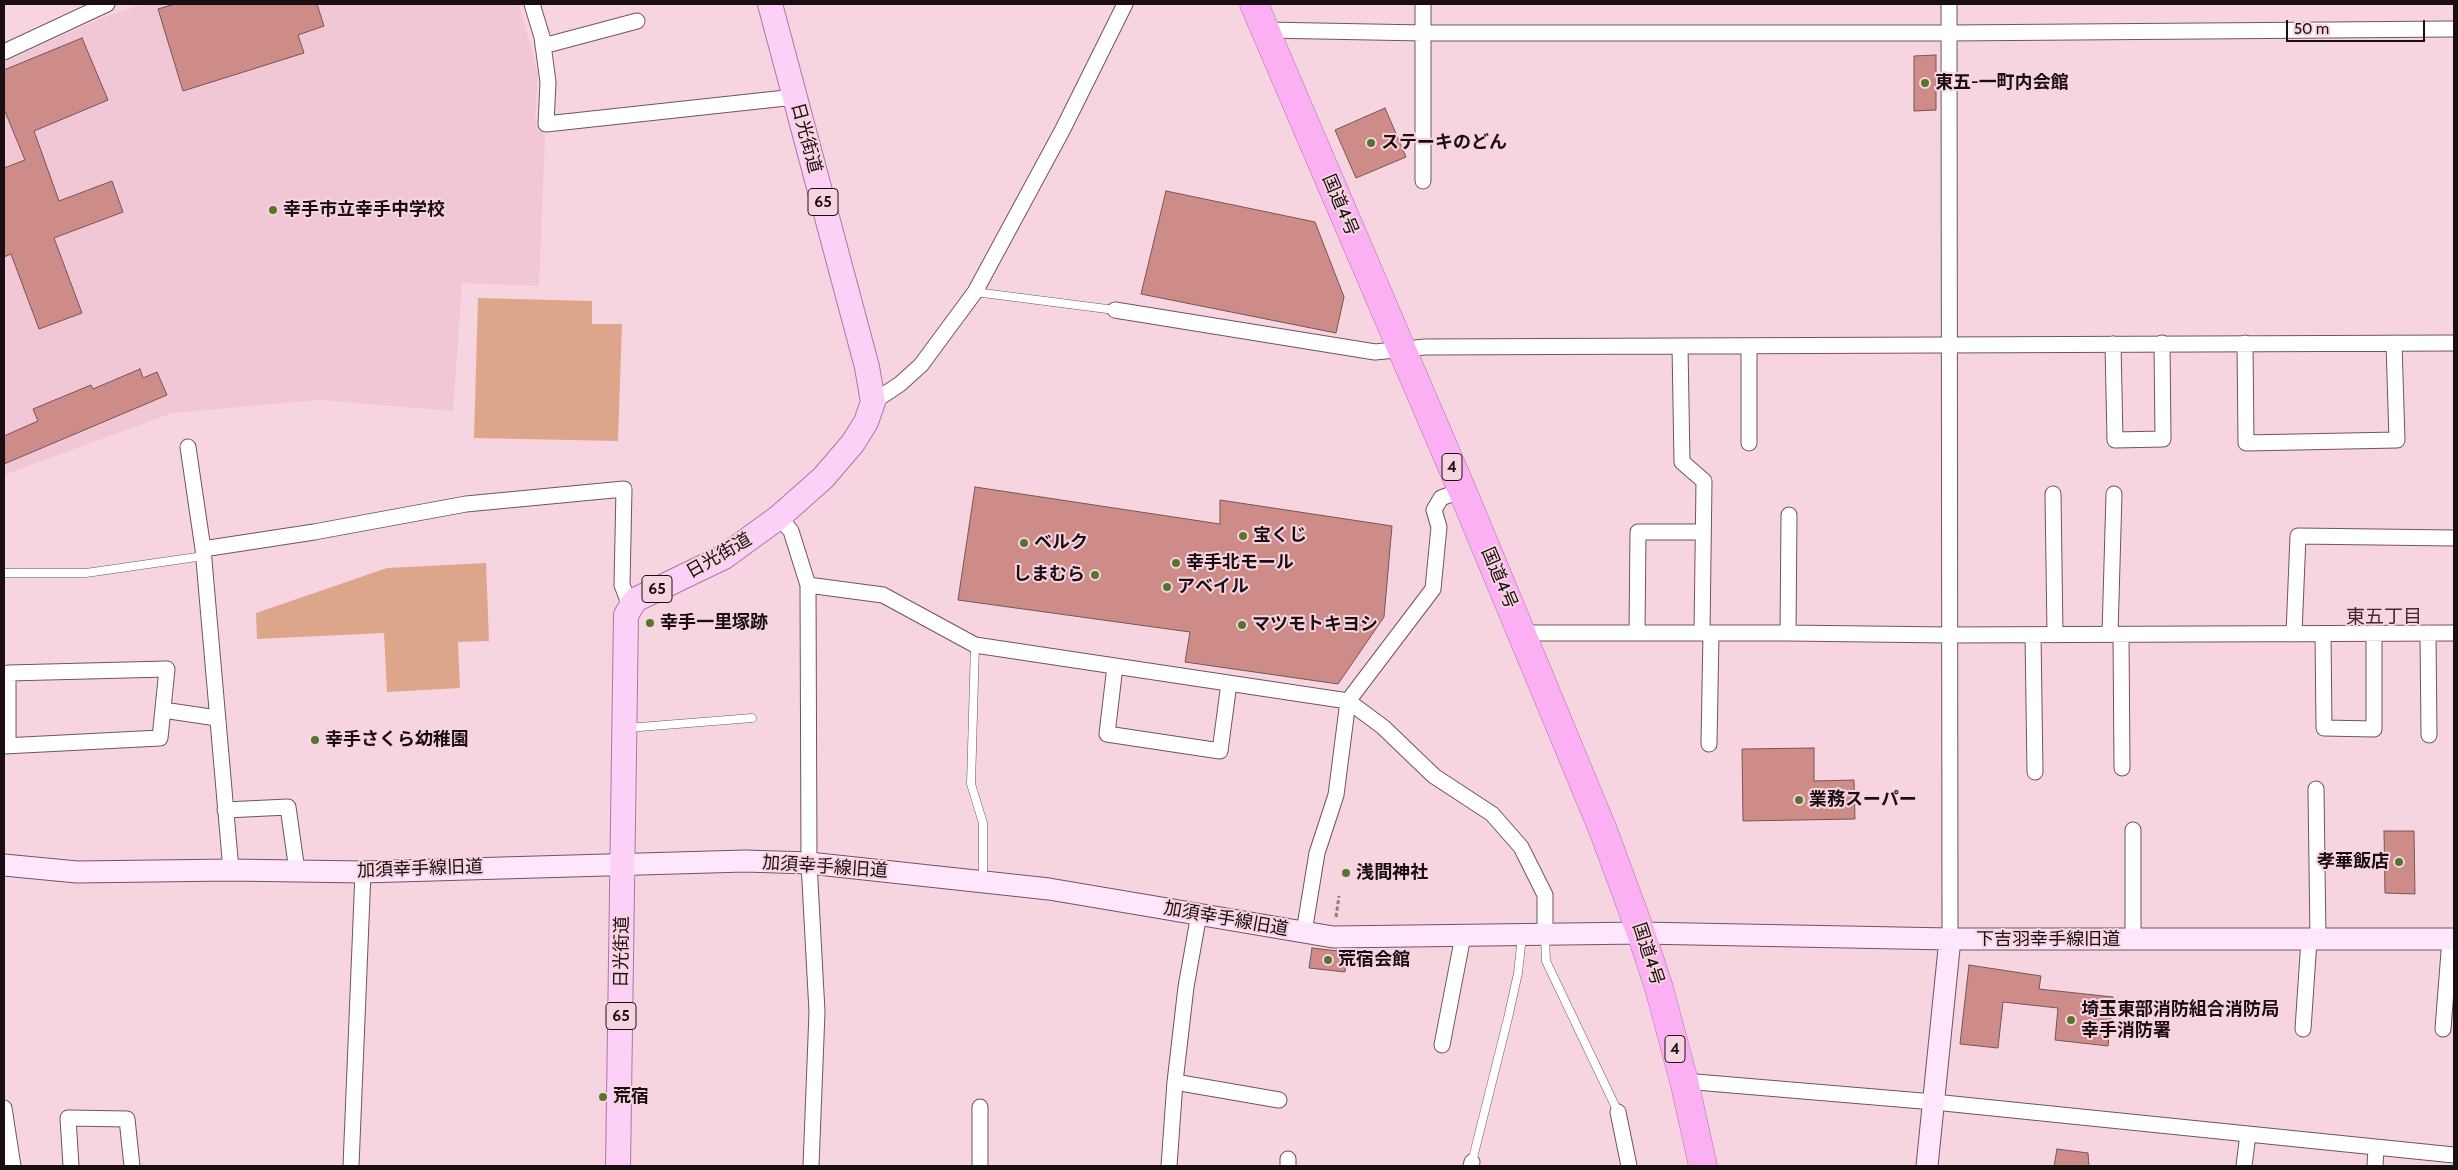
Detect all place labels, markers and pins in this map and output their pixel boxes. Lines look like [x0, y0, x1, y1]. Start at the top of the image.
place label: 東五-一町内会館 [1935, 72, 2069, 94]
marker: 東五-一町内会館 [1919, 77, 1931, 89]
place label: ステーキのどん [1381, 132, 1507, 154]
marker: ステーキのどん [1365, 137, 1377, 149]
place label: 幸手市立幸手中学校 [283, 199, 445, 221]
marker: 幸手市立幸手中学校 [267, 204, 279, 216]
place label: 宝くじ [1253, 525, 1307, 547]
marker: 宝くじ [1237, 530, 1249, 542]
place label: ベルク [1034, 532, 1088, 554]
marker: ベルク [1018, 537, 1030, 549]
place label: 幸手北モール [1186, 552, 1294, 574]
marker: 幸手北モール [1170, 557, 1182, 569]
place label: しまむら [1013, 564, 1085, 586]
marker: しまむら [1089, 569, 1101, 581]
place label: アベイル [1177, 576, 1249, 598]
marker: アベイル [1161, 581, 1173, 593]
place label: 幸手一里塚跡 [660, 612, 768, 634]
place label: マツモトキヨシ [1252, 614, 1378, 636]
marker: 幸手一里塚跡 [644, 617, 656, 629]
marker: マツモトキヨシ [1236, 619, 1248, 631]
place label: 幸手さくら幼稚園 [325, 729, 469, 751]
marker: 幸手さくら幼稚園 [309, 734, 321, 746]
place label: 業務スーパー [1809, 789, 1917, 811]
marker: 業務スーパー [1793, 794, 1805, 806]
place label: 孝華飯店 [2317, 851, 2389, 873]
marker: 孝華飯店 [2393, 856, 2405, 868]
place label: 浅間神社 [1356, 862, 1428, 884]
marker: 浅間神社 [1340, 867, 1352, 879]
place label: 荒宿会館 [1338, 949, 1410, 971]
marker: 荒宿会館 [1322, 954, 1334, 966]
place label: 埼玉東部消防組合消防局 幸手消防署 [2081, 999, 2279, 1042]
marker: 埼玉東部消防組合消防局 幸手消防署 [2065, 1014, 2077, 1026]
place label: 荒宿 [613, 1086, 649, 1108]
marker: 荒宿 [597, 1091, 609, 1103]

